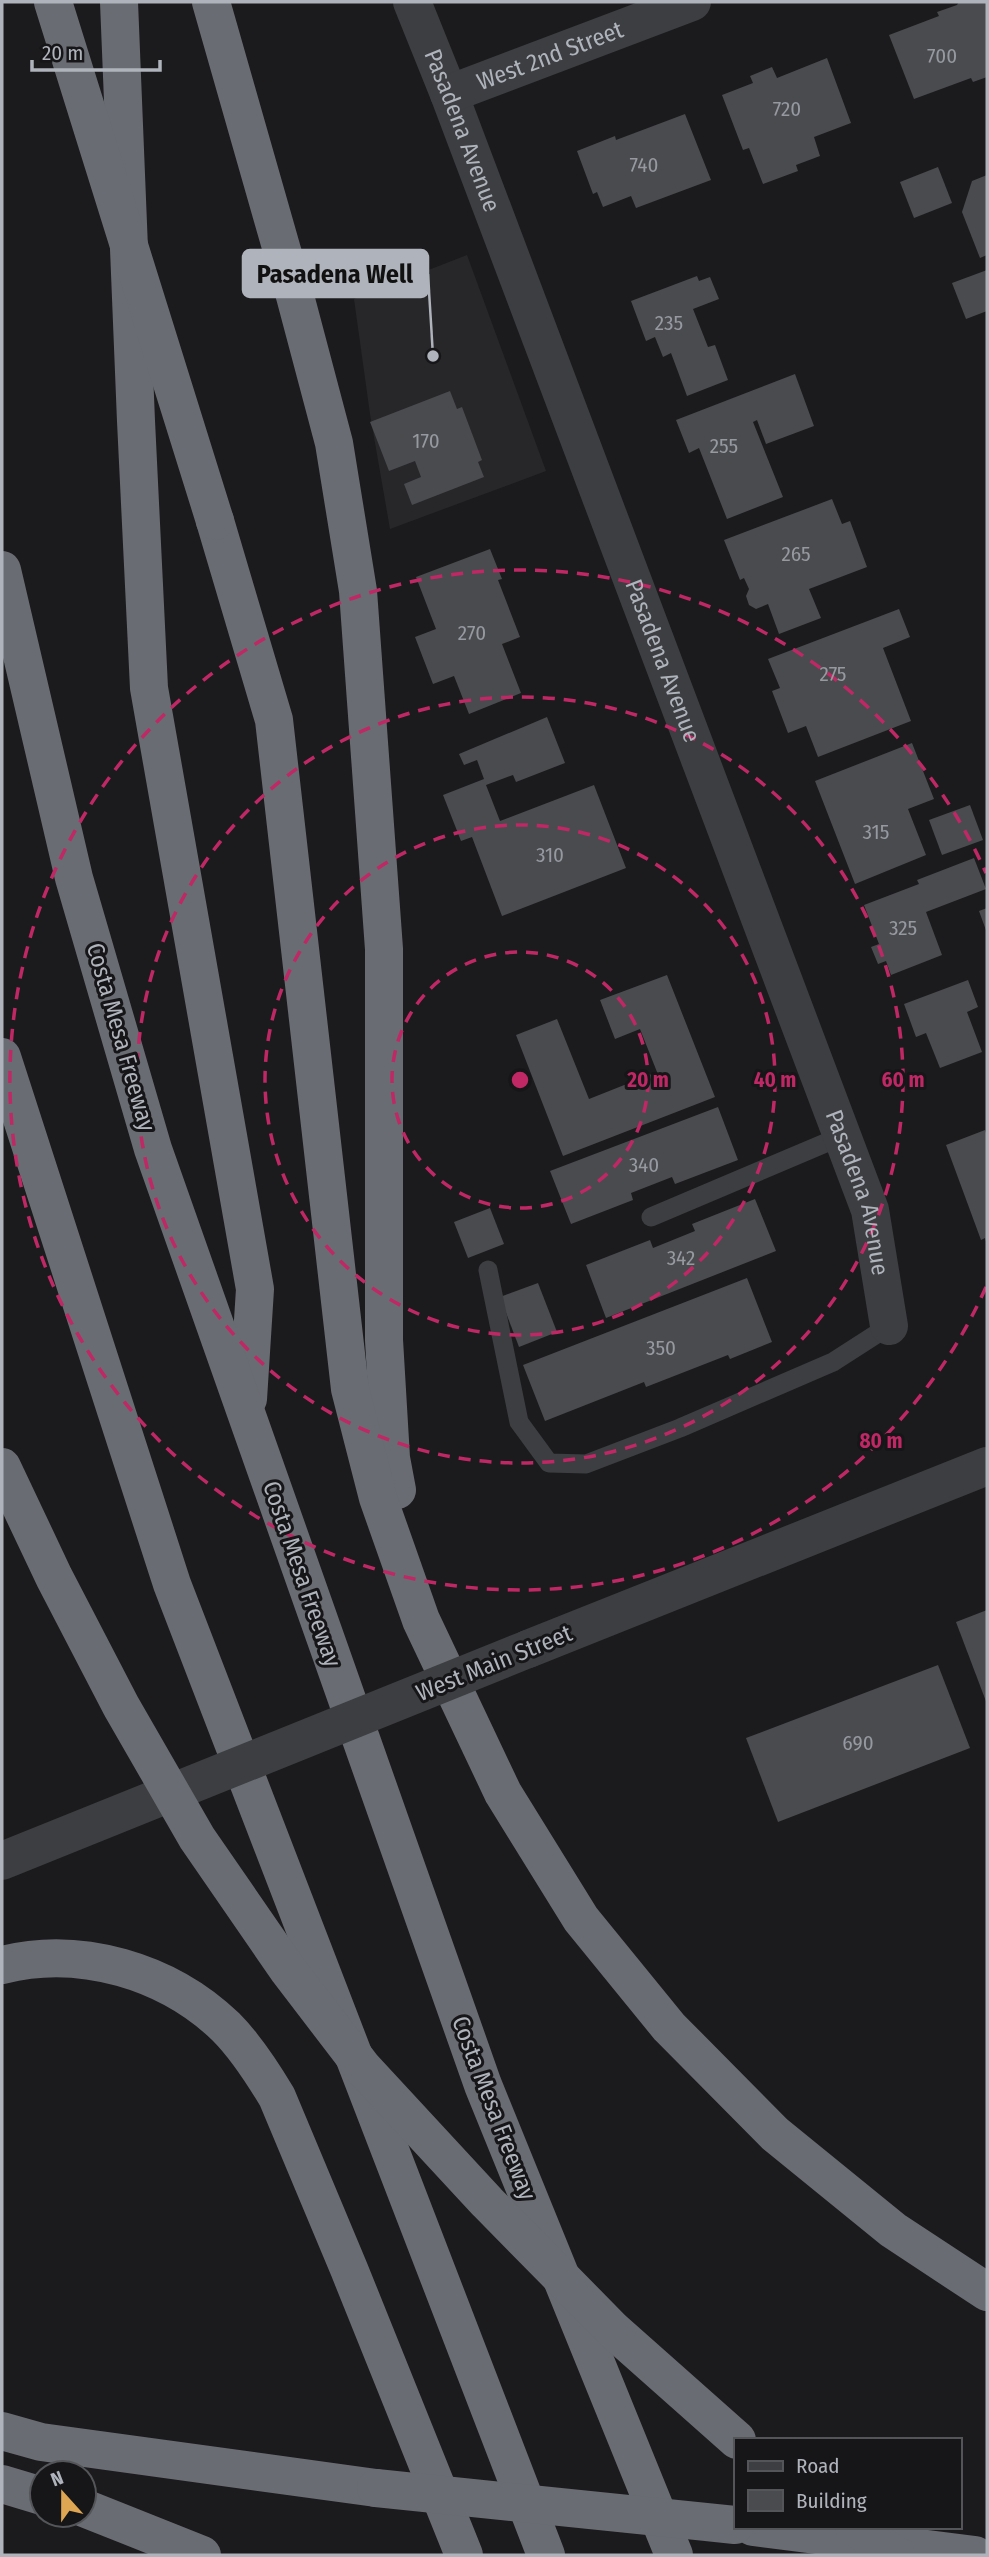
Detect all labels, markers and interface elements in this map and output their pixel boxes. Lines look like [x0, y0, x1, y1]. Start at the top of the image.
street label: West 2nd Street [473, 15, 627, 96]
scale bar [32, 28, 159, 72]
text: 20 m [42, 40, 83, 66]
house number: 700 [927, 43, 957, 69]
street label: Pasadena Avenue [418, 45, 506, 216]
house number: 720 [773, 96, 801, 122]
house number: 740 [630, 152, 658, 178]
callout: Pasadena Well [243, 250, 428, 297]
text: Pasadena Well [257, 259, 414, 290]
house number: 235 [655, 310, 683, 336]
house number: 170 [412, 428, 440, 454]
house number: 255 [710, 433, 738, 459]
house number: 265 [781, 541, 811, 567]
street label: Pasadena Avenue [619, 576, 706, 746]
house number: 270 [458, 620, 486, 646]
house number: 275 [820, 661, 846, 687]
house number: 315 [863, 819, 889, 845]
house number: 310 [536, 842, 564, 868]
house number: 325 [889, 915, 917, 941]
street label: Costa Mesa Freeway [81, 940, 161, 1135]
text: 20 m [626, 1067, 669, 1093]
text: 40 m [754, 1067, 796, 1093]
text: 60 m [882, 1067, 924, 1093]
centre of rings [508, 1068, 532, 1092]
street label: Pasadena Avenue [820, 1106, 894, 1277]
house number: 340 [629, 1152, 659, 1178]
house number: 342 [667, 1245, 695, 1271]
house number: 350 [646, 1335, 676, 1361]
text: 80 m [860, 1428, 902, 1454]
street label: Costa Mesa Freeway [257, 1477, 347, 1671]
street label: West Main Street [412, 1619, 576, 1707]
house number: 690 [842, 1730, 874, 1756]
street label: Costa Mesa Freeway [446, 2012, 542, 2204]
legend [734, 2438, 961, 2529]
text: Road [796, 2453, 840, 2479]
north arrow [28, 2459, 98, 2529]
text: N [48, 2466, 67, 2491]
text: Building [796, 2488, 867, 2514]

